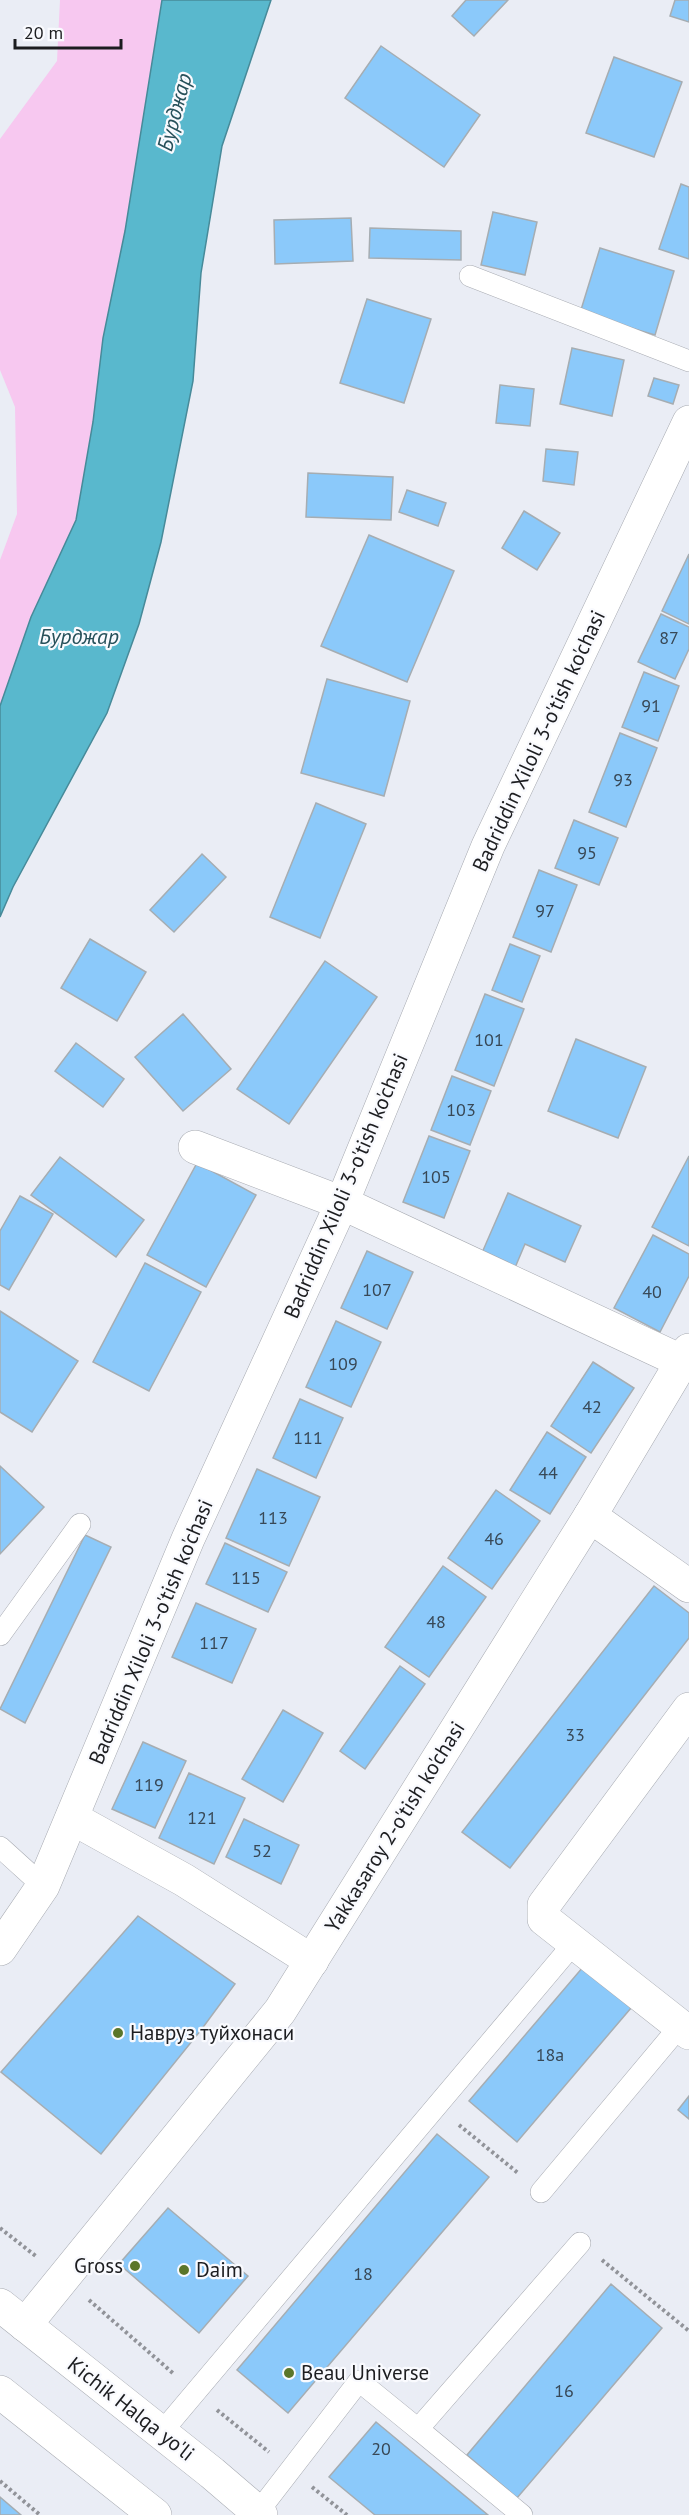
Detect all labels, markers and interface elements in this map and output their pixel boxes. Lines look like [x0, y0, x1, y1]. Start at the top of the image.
scale bar [15, 12, 122, 50]
text: 20 m [24, 21, 63, 44]
water label: Бурджар [150, 70, 198, 154]
street label: Badriddin Xiloli 3-o'tish ko'chasi [466, 606, 611, 876]
water label: Бурджар [39, 622, 119, 650]
house number: 87 [659, 626, 679, 649]
house number: 91 [641, 694, 661, 717]
house number: 93 [613, 768, 633, 791]
house number: 95 [577, 841, 597, 864]
house number: 97 [535, 899, 555, 922]
house number: 101 [474, 1028, 504, 1051]
street label: Badriddin Xiloli 3-o'tish ko'chasi [277, 1049, 414, 1322]
house number: 103 [446, 1098, 476, 1121]
house number: 105 [421, 1165, 451, 1188]
house number: 107 [362, 1278, 392, 1301]
house number: 40 [642, 1280, 662, 1303]
house number: 109 [328, 1352, 358, 1375]
house number: 42 [582, 1395, 602, 1418]
house number: 111 [293, 1426, 323, 1449]
house number: 44 [538, 1461, 558, 1484]
street label: Badriddin Xiloli 3-o'tish ko'chasi [82, 1495, 219, 1768]
house number: 113 [258, 1506, 288, 1529]
house number: 46 [484, 1527, 504, 1550]
house number: 115 [231, 1566, 261, 1589]
house number: 48 [426, 1610, 446, 1633]
house number: 117 [199, 1631, 229, 1654]
street label: Yakkasaroy 2-o'tish ko'chasi [319, 1716, 471, 1937]
house number: 33 [565, 1723, 585, 1746]
house number: 119 [134, 1773, 164, 1796]
house number: 121 [187, 1806, 217, 1829]
house number: 52 [252, 1839, 272, 1862]
place label: Навруз туйхонаси [130, 2019, 294, 2046]
marker: Навруз туйхонаси [111, 2026, 125, 2040]
house number: 18a [536, 2043, 564, 2066]
place label: Gross [74, 2252, 123, 2279]
place label: Daim [196, 2256, 243, 2283]
marker: Gross [128, 2259, 142, 2273]
house number: 18 [353, 2262, 373, 2285]
marker: Daim [177, 2263, 191, 2277]
street label: Kichik Halqa yo'li [62, 2351, 200, 2467]
place label: Beau Universe [301, 2359, 429, 2386]
marker: Beau Universe [282, 2366, 296, 2380]
house number: 16 [554, 2379, 574, 2402]
house number: 20 [371, 2437, 391, 2460]

